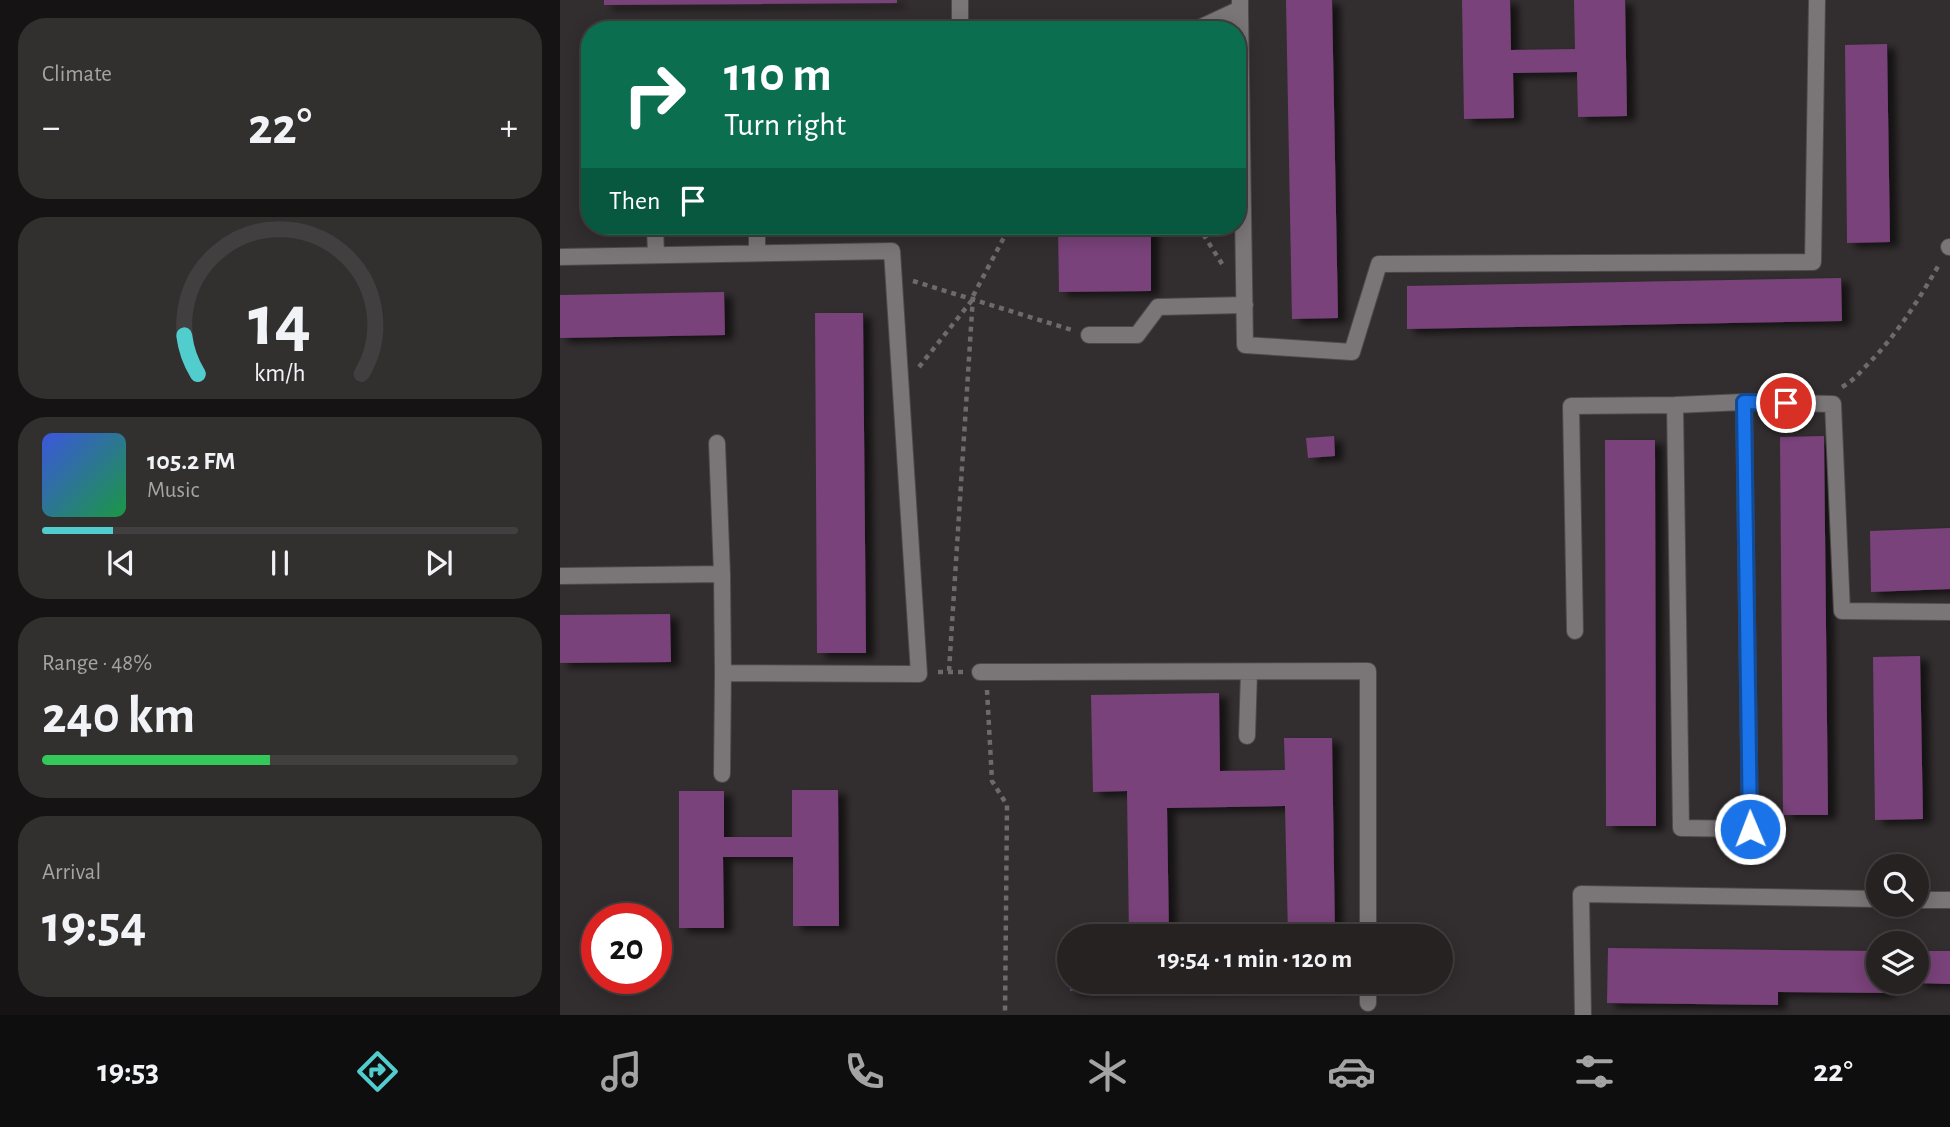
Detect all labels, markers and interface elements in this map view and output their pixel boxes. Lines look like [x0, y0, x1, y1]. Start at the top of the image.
icon: right [609, 49, 700, 140]
text: 110 m [724, 51, 832, 100]
text: Climate [42, 63, 112, 86]
text: 22° [248, 101, 312, 153]
text: − [42, 109, 60, 147]
text: + [500, 109, 518, 147]
text: Turn right [724, 109, 846, 141]
icon: arrive [674, 182, 712, 220]
text: Then [609, 188, 660, 214]
text: 14 [249, 287, 311, 360]
text: km/h [254, 361, 306, 386]
pin [1756, 373, 1816, 433]
icon: arrive [1767, 384, 1805, 422]
text: 105.2 FM [147, 448, 236, 474]
text: Music [147, 479, 199, 502]
icon: previous [102, 544, 140, 582]
icon: pause [261, 544, 299, 582]
icon: next [420, 544, 458, 582]
text: Range · 48% [42, 652, 152, 675]
text: 240 km [42, 690, 195, 742]
position arrow [1713, 792, 1787, 866]
map controls [1866, 854, 1929, 994]
button: search [1866, 854, 1929, 917]
text: Arrival [42, 861, 101, 884]
text: 19:54 [42, 899, 146, 951]
speed limit sign: 20 [581, 903, 672, 994]
button: layers [1866, 931, 1929, 994]
text: 19:54 · 1 min · 120 m [1158, 946, 1352, 972]
icon: directions [353, 1047, 402, 1096]
icon: music [597, 1047, 646, 1096]
icon: phone [840, 1047, 889, 1096]
icon: climate [1083, 1047, 1132, 1096]
icon: car [1327, 1047, 1376, 1096]
icon: filters [1570, 1047, 1619, 1096]
text: 19:53 [97, 1055, 159, 1087]
text: 22° [1813, 1055, 1853, 1087]

